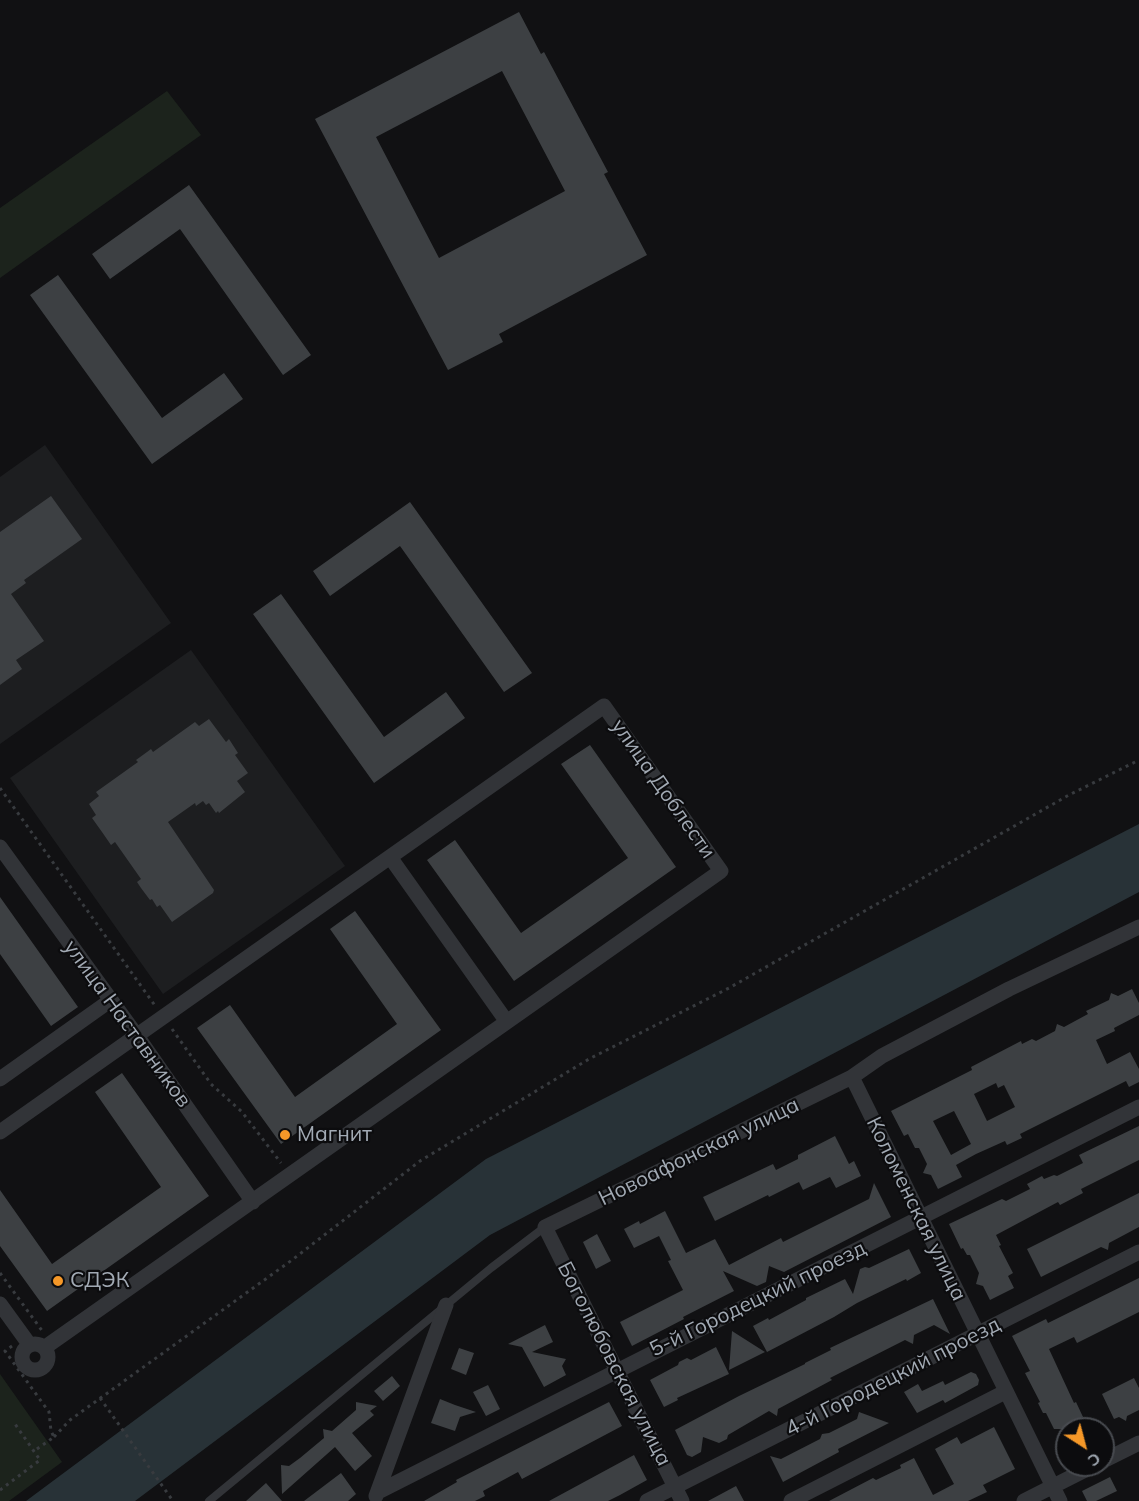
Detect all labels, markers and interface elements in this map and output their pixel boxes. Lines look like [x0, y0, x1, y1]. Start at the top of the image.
street label: улица Доблести [606, 714, 720, 864]
street label: улица Наставников [58, 935, 196, 1113]
street label: Новоафонская улица [595, 1092, 803, 1212]
street label: Коломенская улица [861, 1113, 971, 1305]
place label: Магнит [297, 1122, 372, 1148]
marker: Магнит [278, 1128, 292, 1142]
street label: 5-й Городецкий проезд [646, 1236, 870, 1362]
street label: Боголюбовская улица [552, 1258, 676, 1470]
place label: СДЭК [70, 1268, 129, 1294]
marker: СДЭК [51, 1274, 65, 1288]
street label: 4-й Городецкий проезд [781, 1312, 1005, 1442]
north arrow [1055, 1417, 1115, 1477]
text: С [1084, 1449, 1105, 1471]

